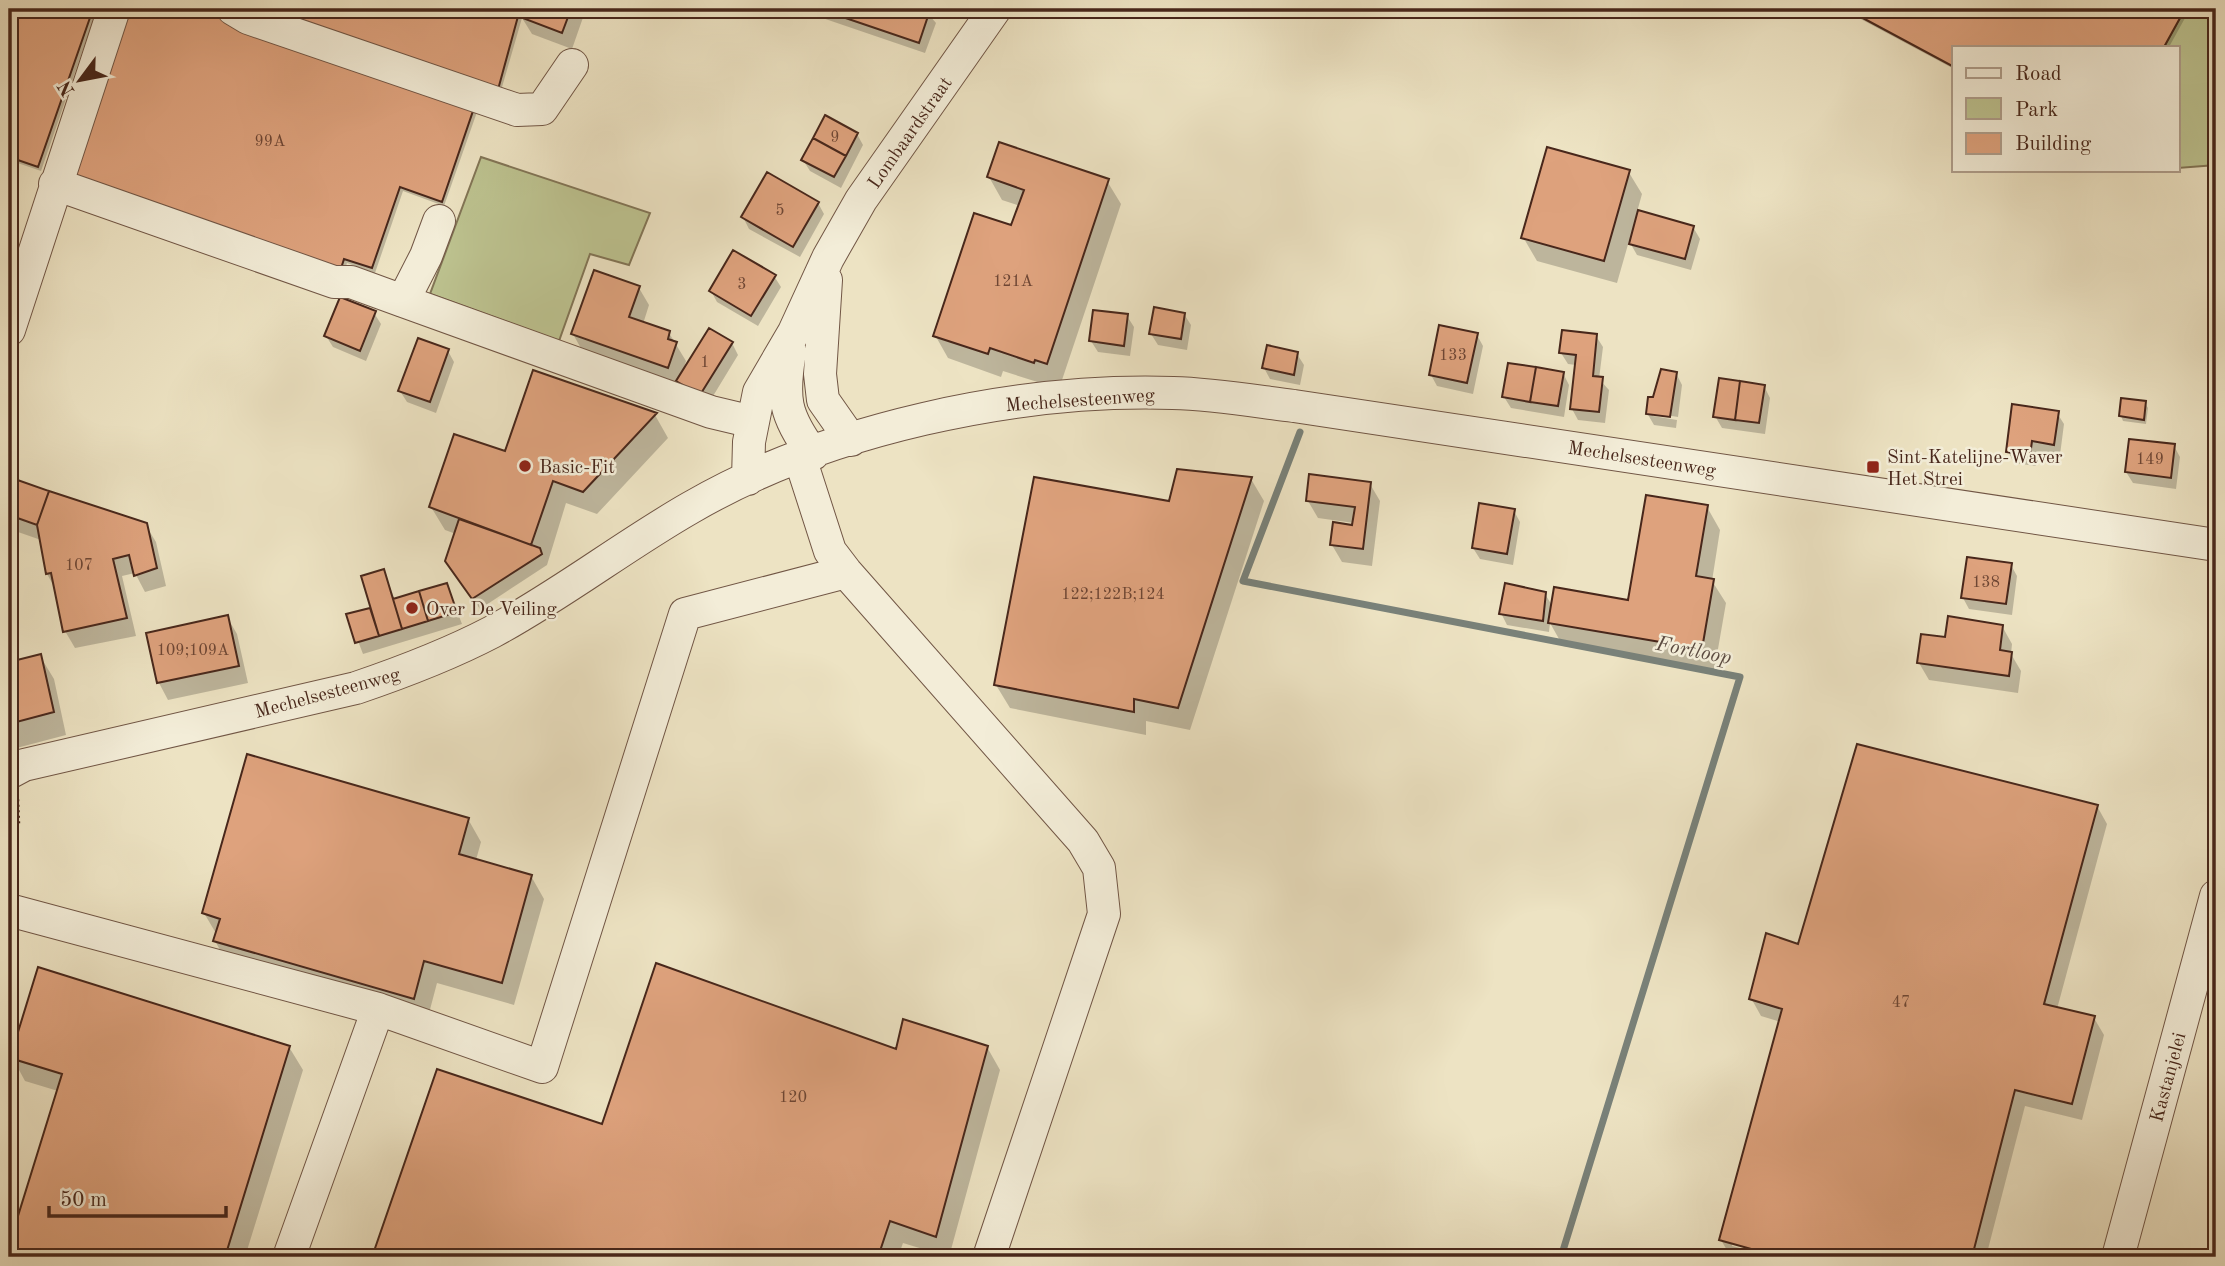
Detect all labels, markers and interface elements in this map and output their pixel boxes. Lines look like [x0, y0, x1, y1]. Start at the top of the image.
north arrow [46, 46, 116, 116]
legend [1952, 46, 2180, 172]
text: Road [2015, 64, 2062, 85]
street label: Lombaardstraat [866, 74, 957, 193]
text: N [56, 76, 80, 99]
text: Park [2015, 100, 2058, 121]
house number: 9 [830, 130, 840, 146]
house number: 99A [255, 134, 285, 150]
text: Building [2015, 134, 2092, 155]
house number: 5 [775, 203, 785, 219]
house number: 121A [993, 274, 1033, 290]
house number: 3 [737, 277, 747, 293]
house number: 133 [1439, 348, 1467, 364]
house number: 1 [700, 355, 710, 371]
street label: Mechelsesteenweg [1005, 387, 1156, 416]
street label: Mechelsesteenweg [1566, 439, 1718, 482]
place label: Sint-Katelijne-Waver Het Strei [1887, 449, 2063, 490]
house number: 149 [2136, 452, 2164, 468]
marker: Basic-Fit [517, 458, 533, 474]
place label: Basic-Fit [539, 459, 615, 478]
marker: Sint-Katelijne-Waver Het Strei [1865, 459, 1881, 475]
house number: 107 [65, 558, 93, 574]
house number: 138 [1972, 575, 2000, 591]
house number: 122;122B;124 [1061, 587, 1165, 603]
marker: Over De Veiling [404, 600, 420, 616]
place label: Over De Veiling [426, 601, 557, 620]
water label: Fortloop [1653, 634, 1733, 669]
house number: 109;109A [157, 643, 229, 659]
street label: Mechelsesteenweg [253, 666, 403, 723]
house number: 47 [1892, 995, 1910, 1011]
street label: Kastanjelei [2148, 1031, 2191, 1125]
house number: 120 [779, 1090, 807, 1106]
scale bar [49, 1175, 226, 1219]
text: 50 m [60, 1190, 107, 1211]

